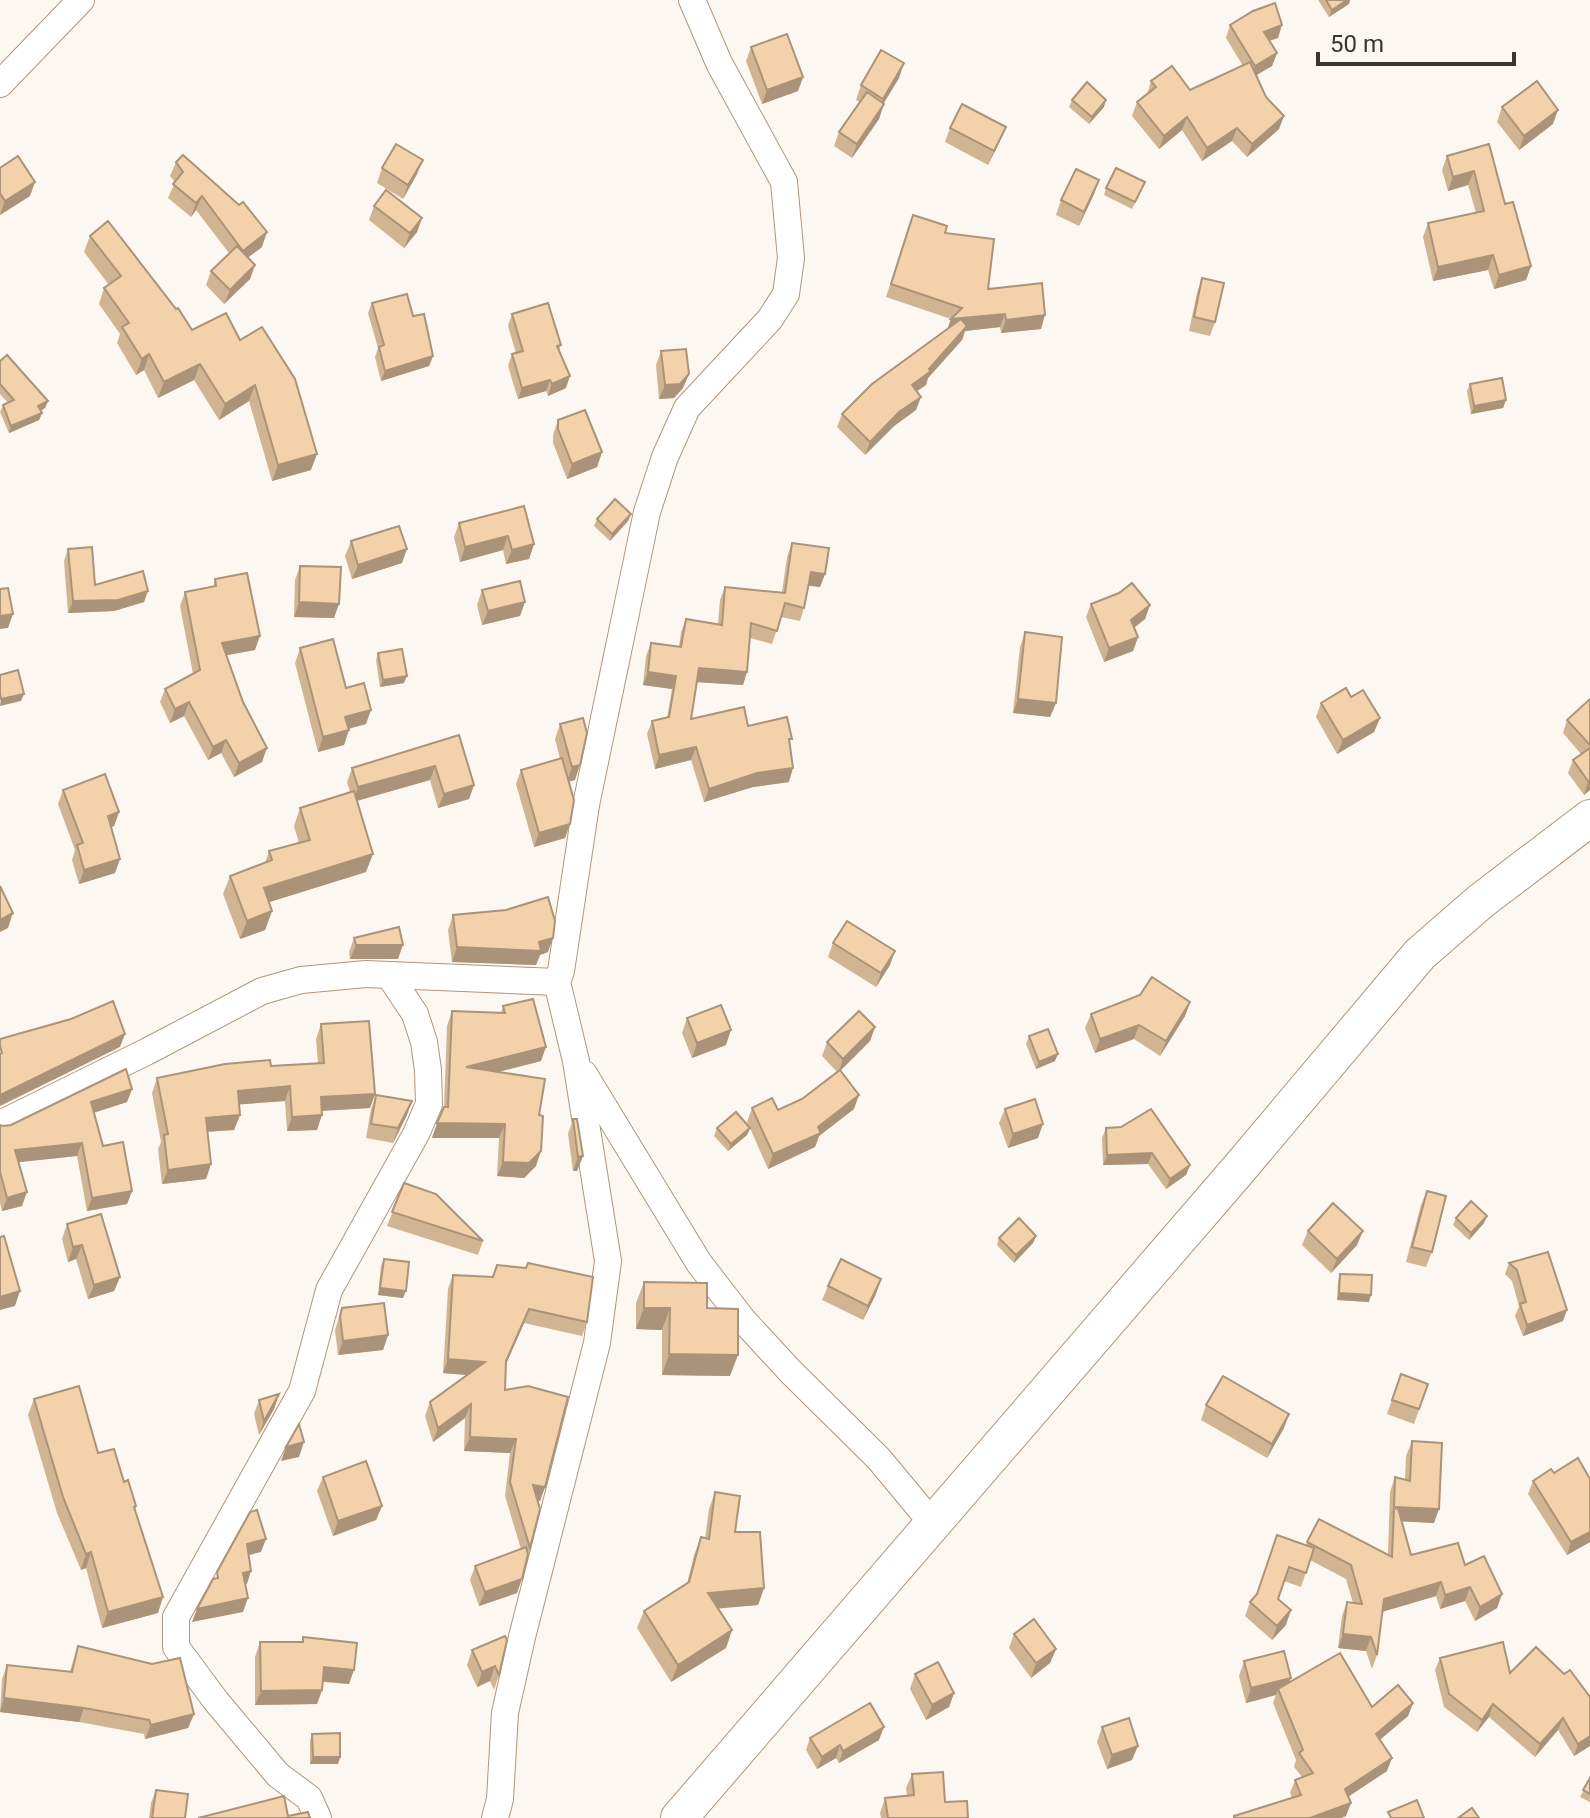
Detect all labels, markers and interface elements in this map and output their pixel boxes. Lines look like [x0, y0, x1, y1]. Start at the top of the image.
scale bar [1318, 16, 1514, 66]
text: 50 m [1330, 30, 1384, 58]

